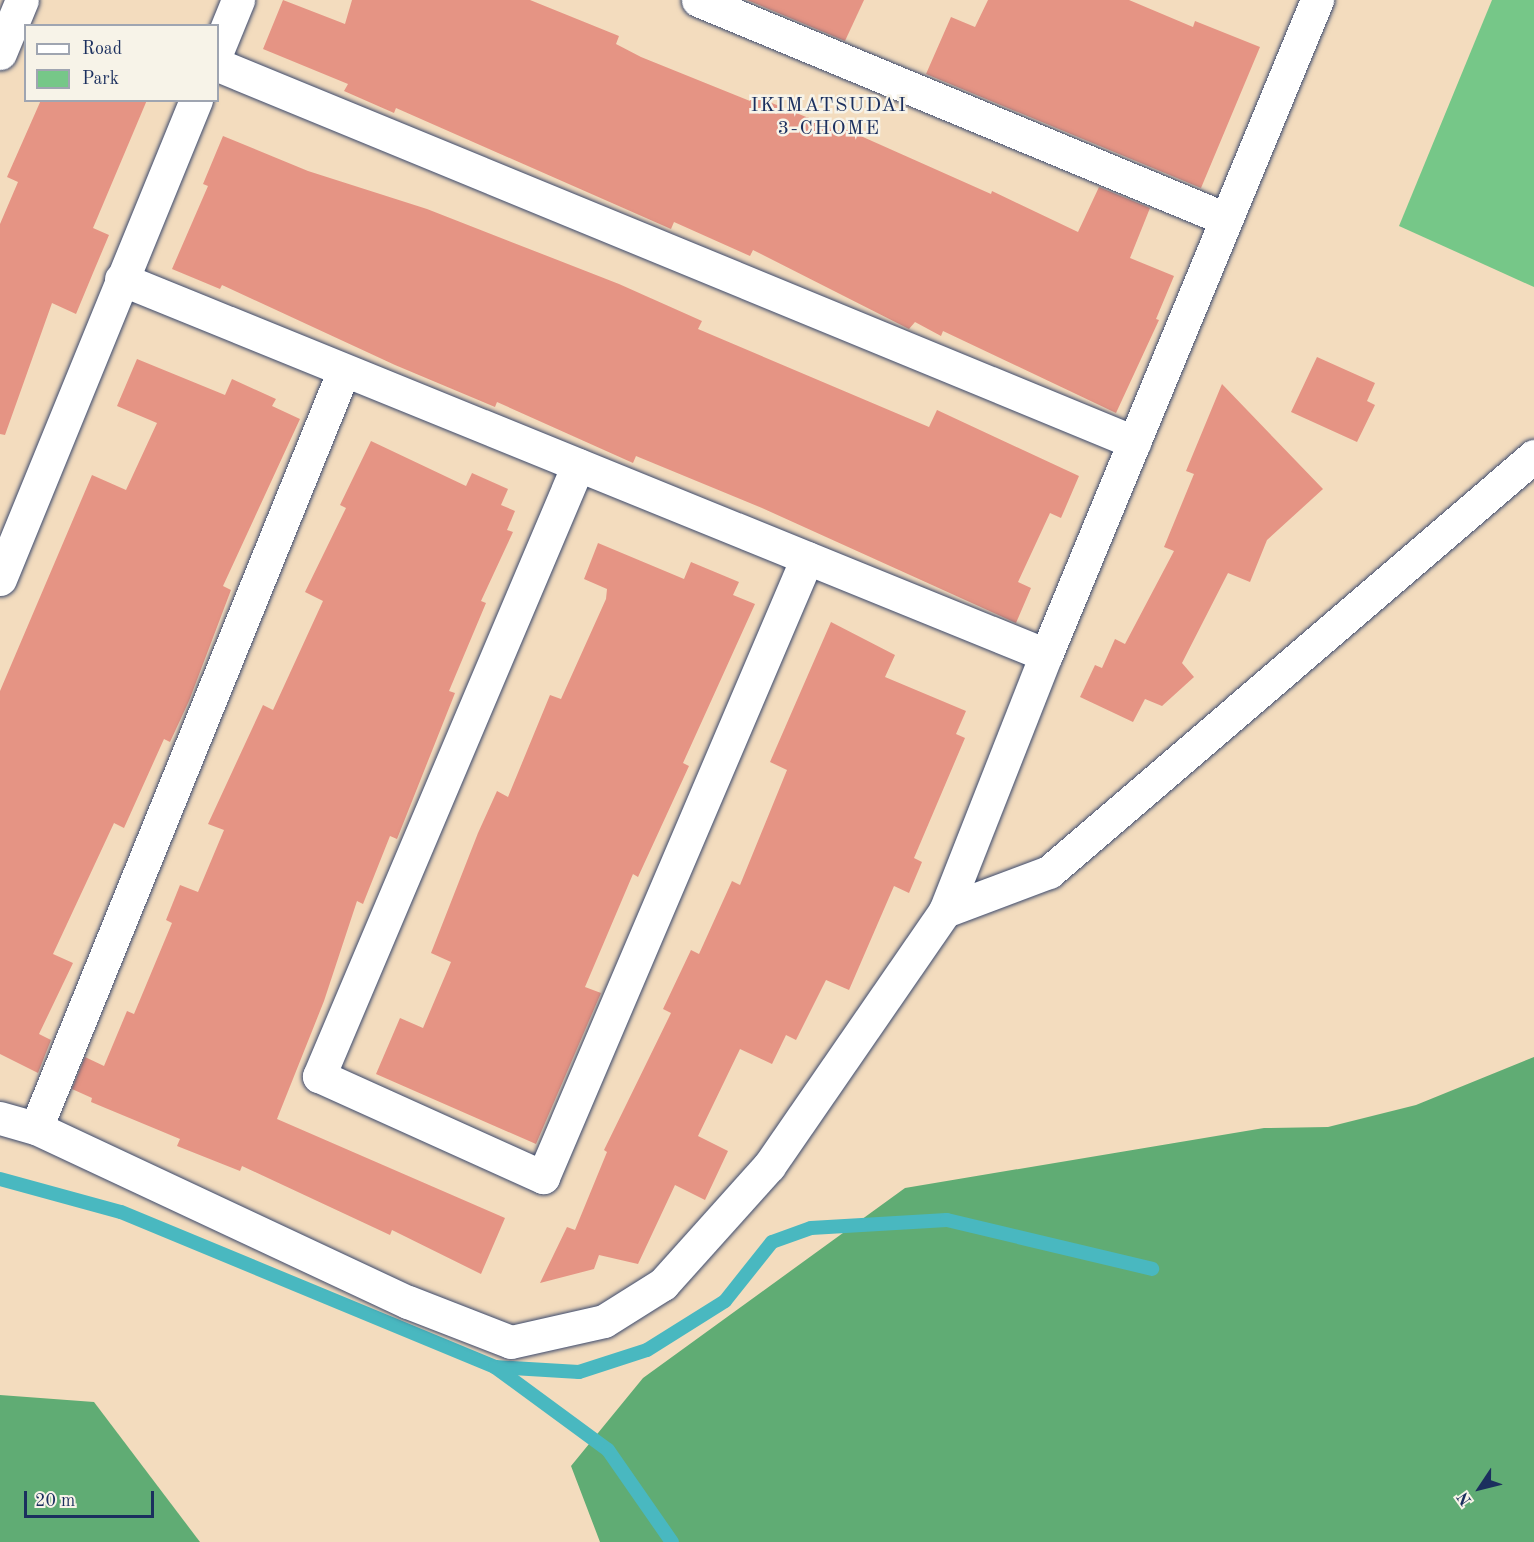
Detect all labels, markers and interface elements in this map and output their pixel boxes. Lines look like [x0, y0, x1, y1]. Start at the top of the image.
legend [24, 24, 219, 102]
text: Road [82, 40, 122, 58]
text: Park [82, 70, 119, 88]
district label: IKIMATSUDAI 3-CHOME [751, 95, 907, 142]
north arrow [1450, 1458, 1510, 1518]
scale bar [27, 1479, 158, 1517]
text: N [1455, 1489, 1475, 1508]
text: 20 m [35, 1492, 75, 1510]

